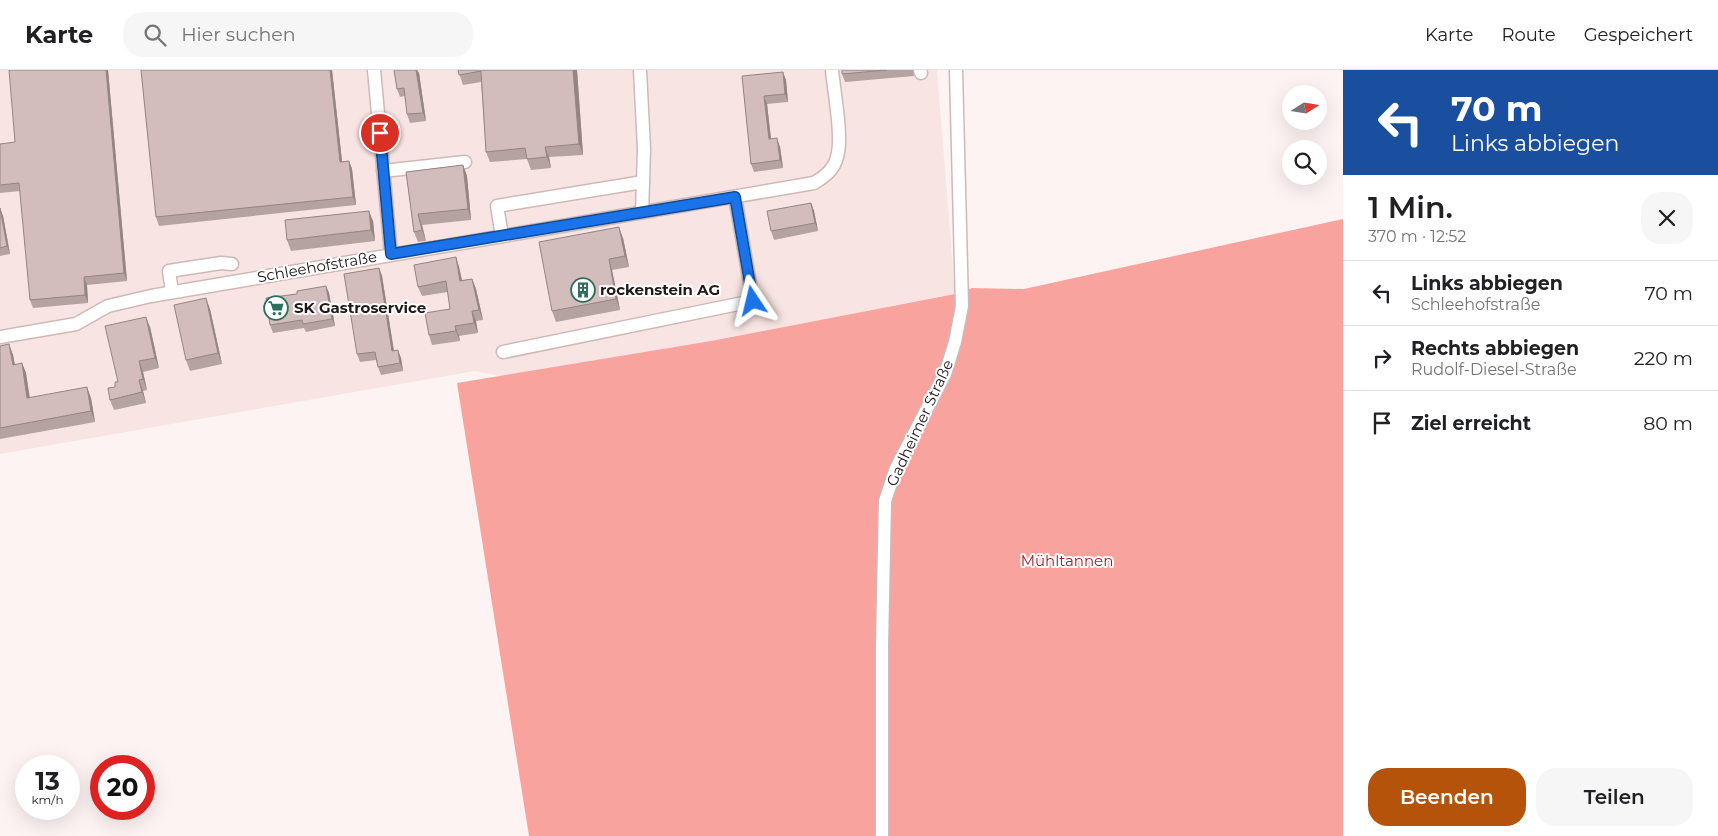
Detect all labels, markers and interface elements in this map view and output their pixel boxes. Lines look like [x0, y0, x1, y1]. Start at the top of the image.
search box [123, 12, 473, 57]
text: Karte [25, 20, 93, 49]
icon: search [141, 21, 169, 49]
text: Hier suchen [181, 23, 296, 46]
text: Karte [1425, 24, 1473, 46]
text: Route [1501, 24, 1556, 46]
text: Gespeichert [1584, 24, 1693, 46]
north arrow [1282, 85, 1328, 130]
map controls [1282, 85, 1327, 185]
text: 70 m [1451, 87, 1542, 130]
icon: left [1368, 90, 1433, 155]
pin [359, 112, 401, 154]
icon: arrive [366, 119, 394, 147]
text: Links abbiegen [1451, 130, 1619, 157]
button: search [1282, 140, 1327, 185]
text: 1 Min. [1368, 189, 1453, 226]
button: close [1641, 192, 1693, 244]
text: 370 m · 12:52 [1368, 227, 1466, 246]
street label: Schleehofstraße [256, 247, 378, 286]
text: Links abbiegen [1411, 272, 1563, 295]
position arrow [726, 274, 778, 326]
building icon: rockenstein AG [570, 277, 596, 303]
icon: left [1368, 279, 1396, 307]
place label: rockenstein AG [600, 280, 720, 299]
text: 70 m [1644, 282, 1693, 305]
supermarket icon: SK Gastroservice [263, 295, 289, 321]
text: Schleehofstraße [1411, 295, 1540, 314]
place label: SK Gastroservice [294, 298, 426, 317]
text: Rechts abbiegen [1411, 337, 1579, 360]
icon: right [1368, 344, 1396, 372]
text: 220 m [1634, 347, 1693, 370]
street label: Gadheimer Straße [882, 357, 957, 489]
text: Rudolf-Diesel-Straße [1411, 360, 1577, 379]
icon: arrive [1368, 409, 1396, 437]
text: Ziel erreicht [1411, 412, 1531, 435]
text: 80 m [1643, 412, 1693, 435]
park label: Mühltannen [1021, 551, 1113, 570]
speed limit sign: 20 [90, 755, 155, 820]
text: 13 [35, 766, 60, 796]
button: Beenden [1368, 768, 1526, 826]
button: Teilen [1536, 768, 1693, 826]
text: km/h [31, 792, 64, 807]

